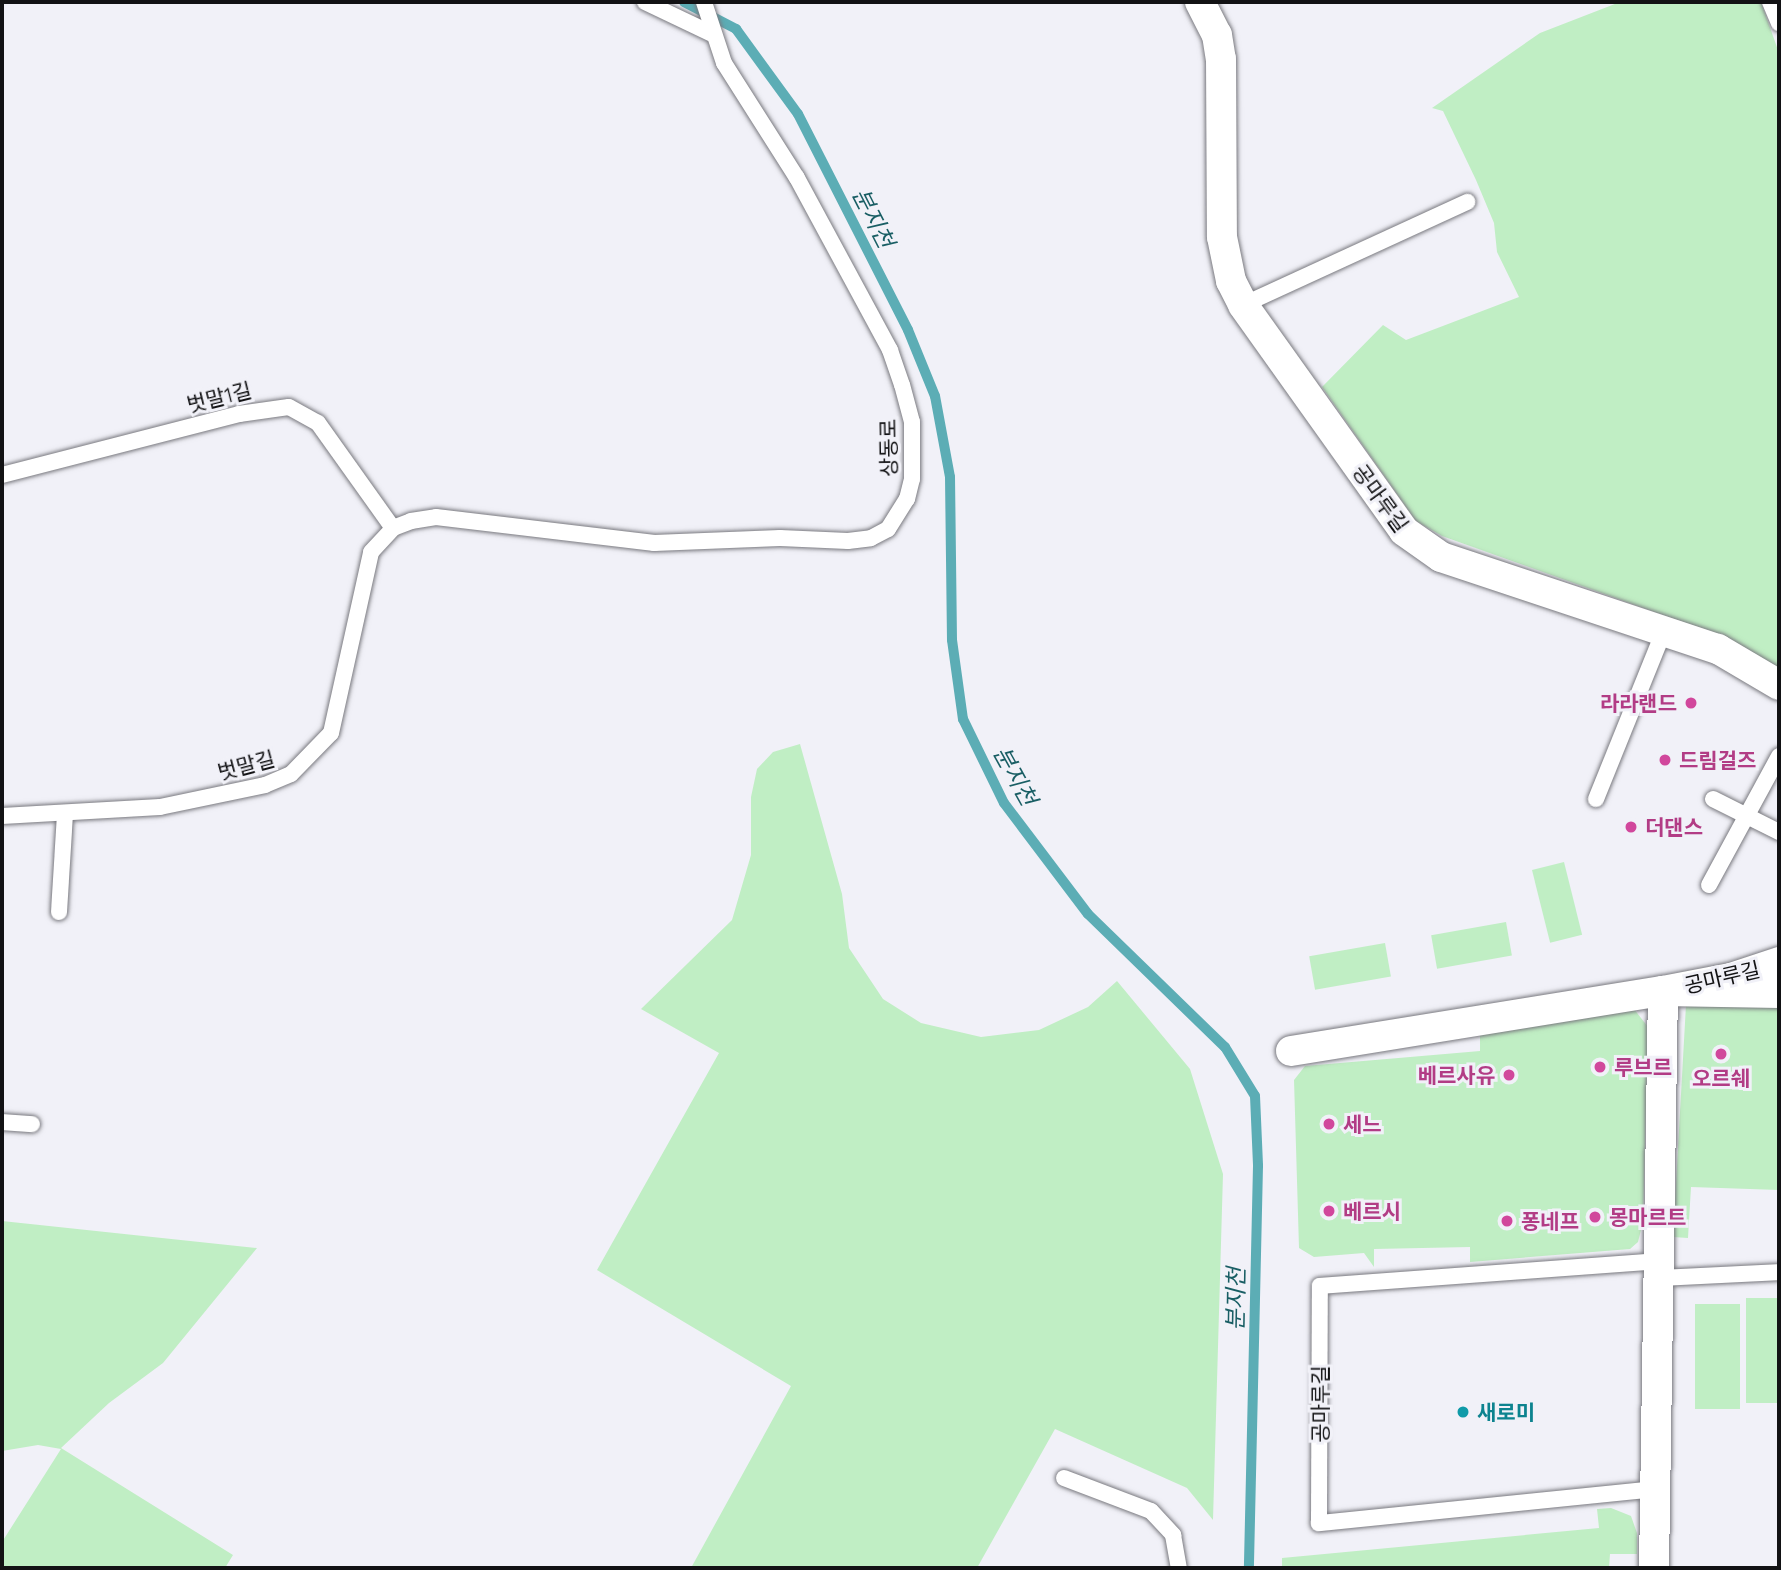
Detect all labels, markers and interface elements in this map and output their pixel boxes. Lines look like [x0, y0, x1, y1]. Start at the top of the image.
water label: 분지천 [846, 183, 900, 253]
street label: 벗말1길 [184, 377, 254, 417]
street label: 상동로 [875, 419, 901, 477]
street label: 공마루길 [1348, 459, 1414, 537]
place label: 라라랜드 [1600, 690, 1677, 716]
marker: 라라랜드 [1683, 695, 1699, 711]
water label: 분지천 [988, 742, 1042, 810]
street label: 벗말길 [215, 745, 277, 785]
place label: 드림걸즈 [1679, 747, 1756, 773]
marker: 드림걸즈 [1657, 752, 1673, 768]
place label: 더댄스 [1645, 814, 1703, 840]
marker: 더댄스 [1623, 819, 1639, 835]
street label: 공마루길 [1682, 956, 1762, 998]
marker: 오르쉐 [1713, 1046, 1729, 1062]
place label: 루브르 [1614, 1054, 1672, 1080]
marker: 루브르 [1592, 1059, 1608, 1075]
place label: 베르사유 [1418, 1062, 1495, 1088]
place label: 오르쉐 [1692, 1065, 1750, 1091]
marker: 베르사유 [1501, 1067, 1517, 1083]
place label: 세느 [1343, 1111, 1382, 1137]
marker: 세느 [1321, 1116, 1337, 1132]
place label: 베르시 [1343, 1198, 1401, 1224]
marker: 베르시 [1321, 1203, 1337, 1219]
place label: 몽마르트 [1609, 1204, 1686, 1230]
place label: 퐁네프 [1521, 1208, 1579, 1234]
marker: 몽마르트 [1587, 1209, 1603, 1225]
marker: 퐁네프 [1499, 1213, 1515, 1229]
water label: 분지천 [1222, 1267, 1250, 1331]
street label: 공마루길 [1307, 1365, 1333, 1443]
place label: 새로미 [1477, 1399, 1535, 1425]
marker: 새로미 [1455, 1404, 1471, 1420]

